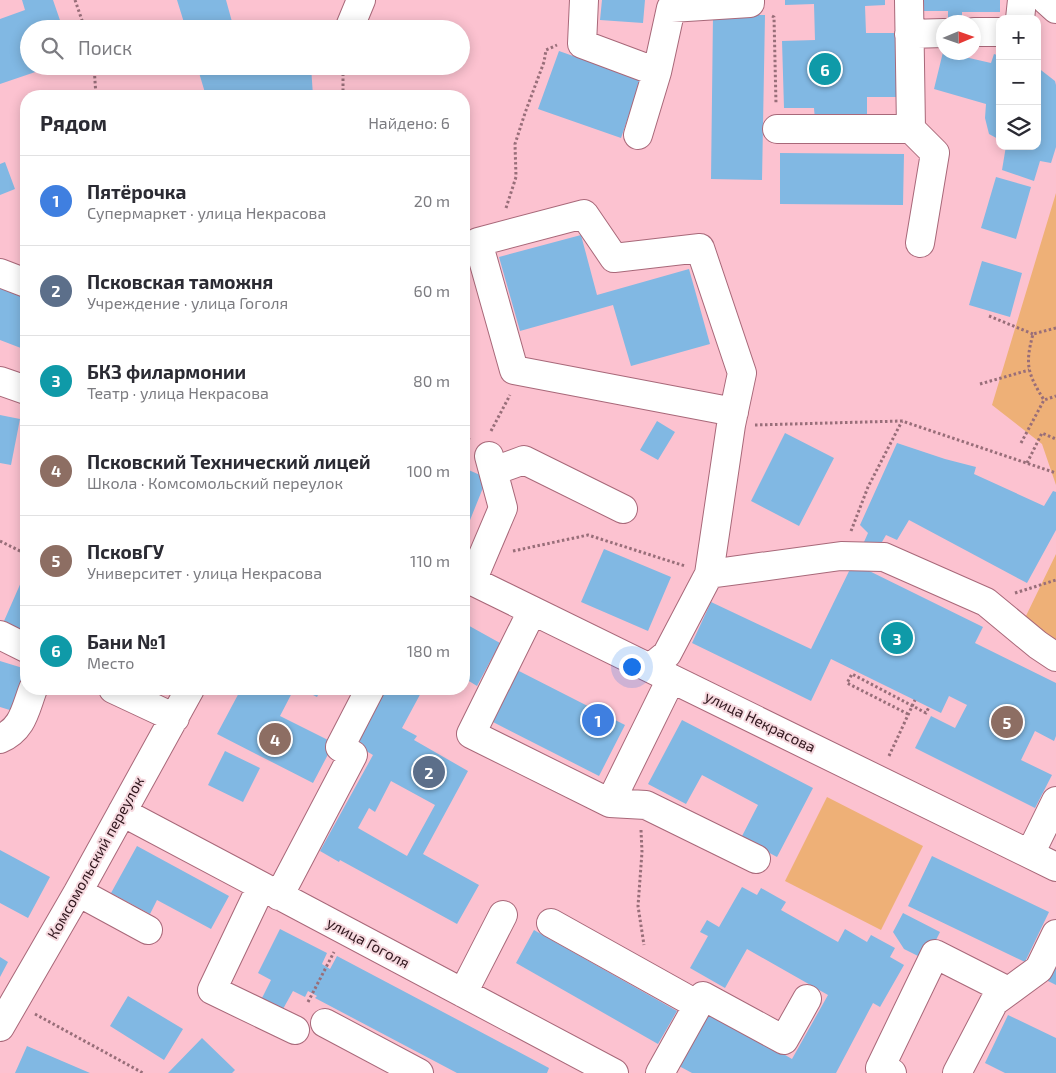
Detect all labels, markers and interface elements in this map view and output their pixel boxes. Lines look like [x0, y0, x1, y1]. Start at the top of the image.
north arrow [936, 15, 981, 60]
map controls [996, 15, 1041, 150]
button: + [996, 15, 1041, 60]
search box [20, 20, 470, 75]
icon: search [38, 34, 66, 62]
text: Поиск [78, 36, 132, 59]
pin: 6 [809, 50, 841, 88]
button: − [996, 60, 1041, 105]
button: layers [996, 105, 1041, 150]
text: Рядом [40, 110, 107, 135]
text: Найдено: 6 [368, 113, 450, 132]
text: Пятёрочка [87, 180, 186, 203]
text: 1 [53, 191, 59, 210]
text: 20 m [414, 191, 450, 210]
text: Супермаркет · улица Некрасова [87, 203, 326, 222]
text: Псковская таможня [87, 270, 273, 293]
text: 2 [51, 281, 61, 300]
text: 60 m [414, 281, 450, 300]
text: Учреждение · улица Гоголя [87, 293, 288, 312]
text: БКЗ филармонии [87, 360, 246, 383]
text: 3 [51, 371, 61, 390]
text: 80 m [413, 371, 450, 390]
text: Театр · улица Некрасова [87, 383, 269, 402]
text: Псковский Технический лицей [87, 450, 371, 473]
text: 4 [51, 461, 61, 480]
text: 100 m [407, 461, 450, 480]
text: Школа · Комсомольский переулок [87, 473, 343, 492]
text: ПсковГУ [87, 540, 164, 563]
text: 5 [52, 551, 60, 570]
text: 110 m [410, 551, 450, 570]
text: Университет · улица Некрасова [87, 563, 322, 582]
pin: 3 [881, 619, 913, 657]
text: Бани №1 [87, 630, 166, 653]
text: 6 [51, 641, 61, 660]
text: 180 m [407, 641, 450, 660]
text: Место [87, 653, 134, 672]
your location [619, 654, 645, 680]
street label: улица Некрасова [702, 687, 819, 757]
pin: 1 [582, 701, 614, 739]
pin: 5 [991, 703, 1023, 741]
pin: 4 [259, 720, 291, 758]
pin: 2 [413, 753, 445, 791]
street label: Комсомольский переулок [43, 773, 148, 942]
street label: улица Гоголя [324, 913, 413, 972]

